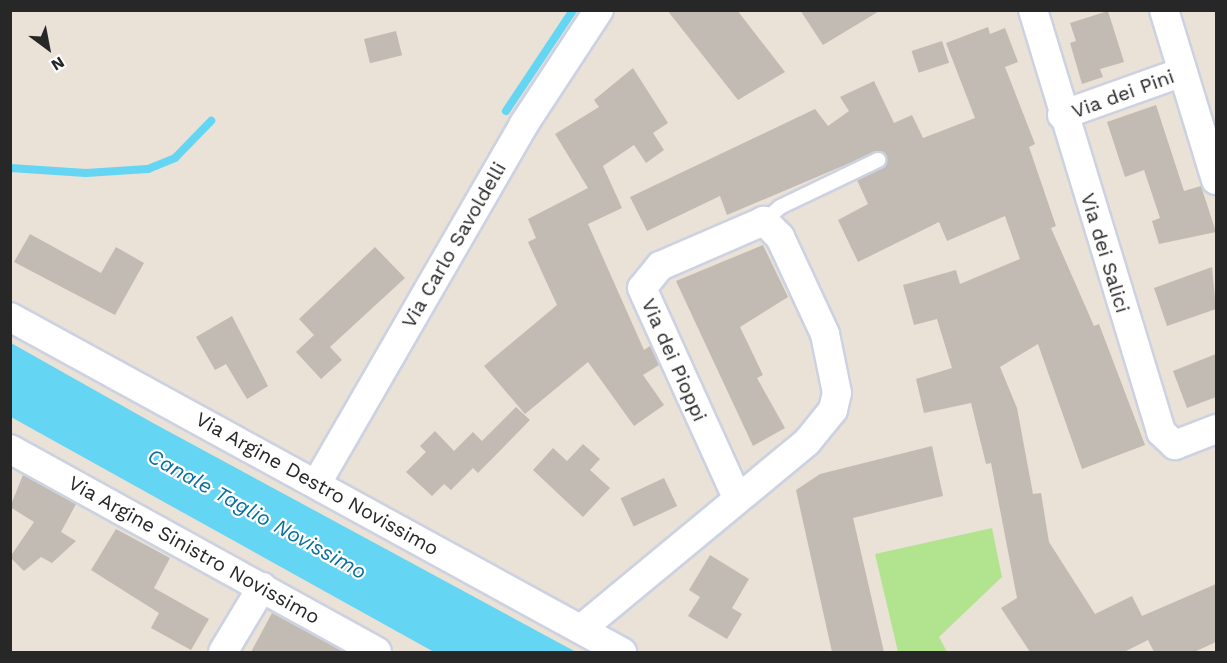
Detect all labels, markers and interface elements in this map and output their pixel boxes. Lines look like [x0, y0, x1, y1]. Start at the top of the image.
north arrow [18, 18, 78, 78]
text: N [48, 52, 68, 75]
street label: Via dei Pini [1068, 64, 1178, 124]
street label: Via Carlo Savoldelli [397, 157, 511, 333]
street label: Via dei Salici [1075, 190, 1135, 316]
street label: Via dei Pioppi [636, 295, 712, 425]
street label: Via Argine Destro Novissimo [191, 407, 443, 561]
water label: Canale Taglio Novissimo [143, 443, 371, 585]
street label: Via Argine Sinistro Novissimo [64, 470, 324, 630]

